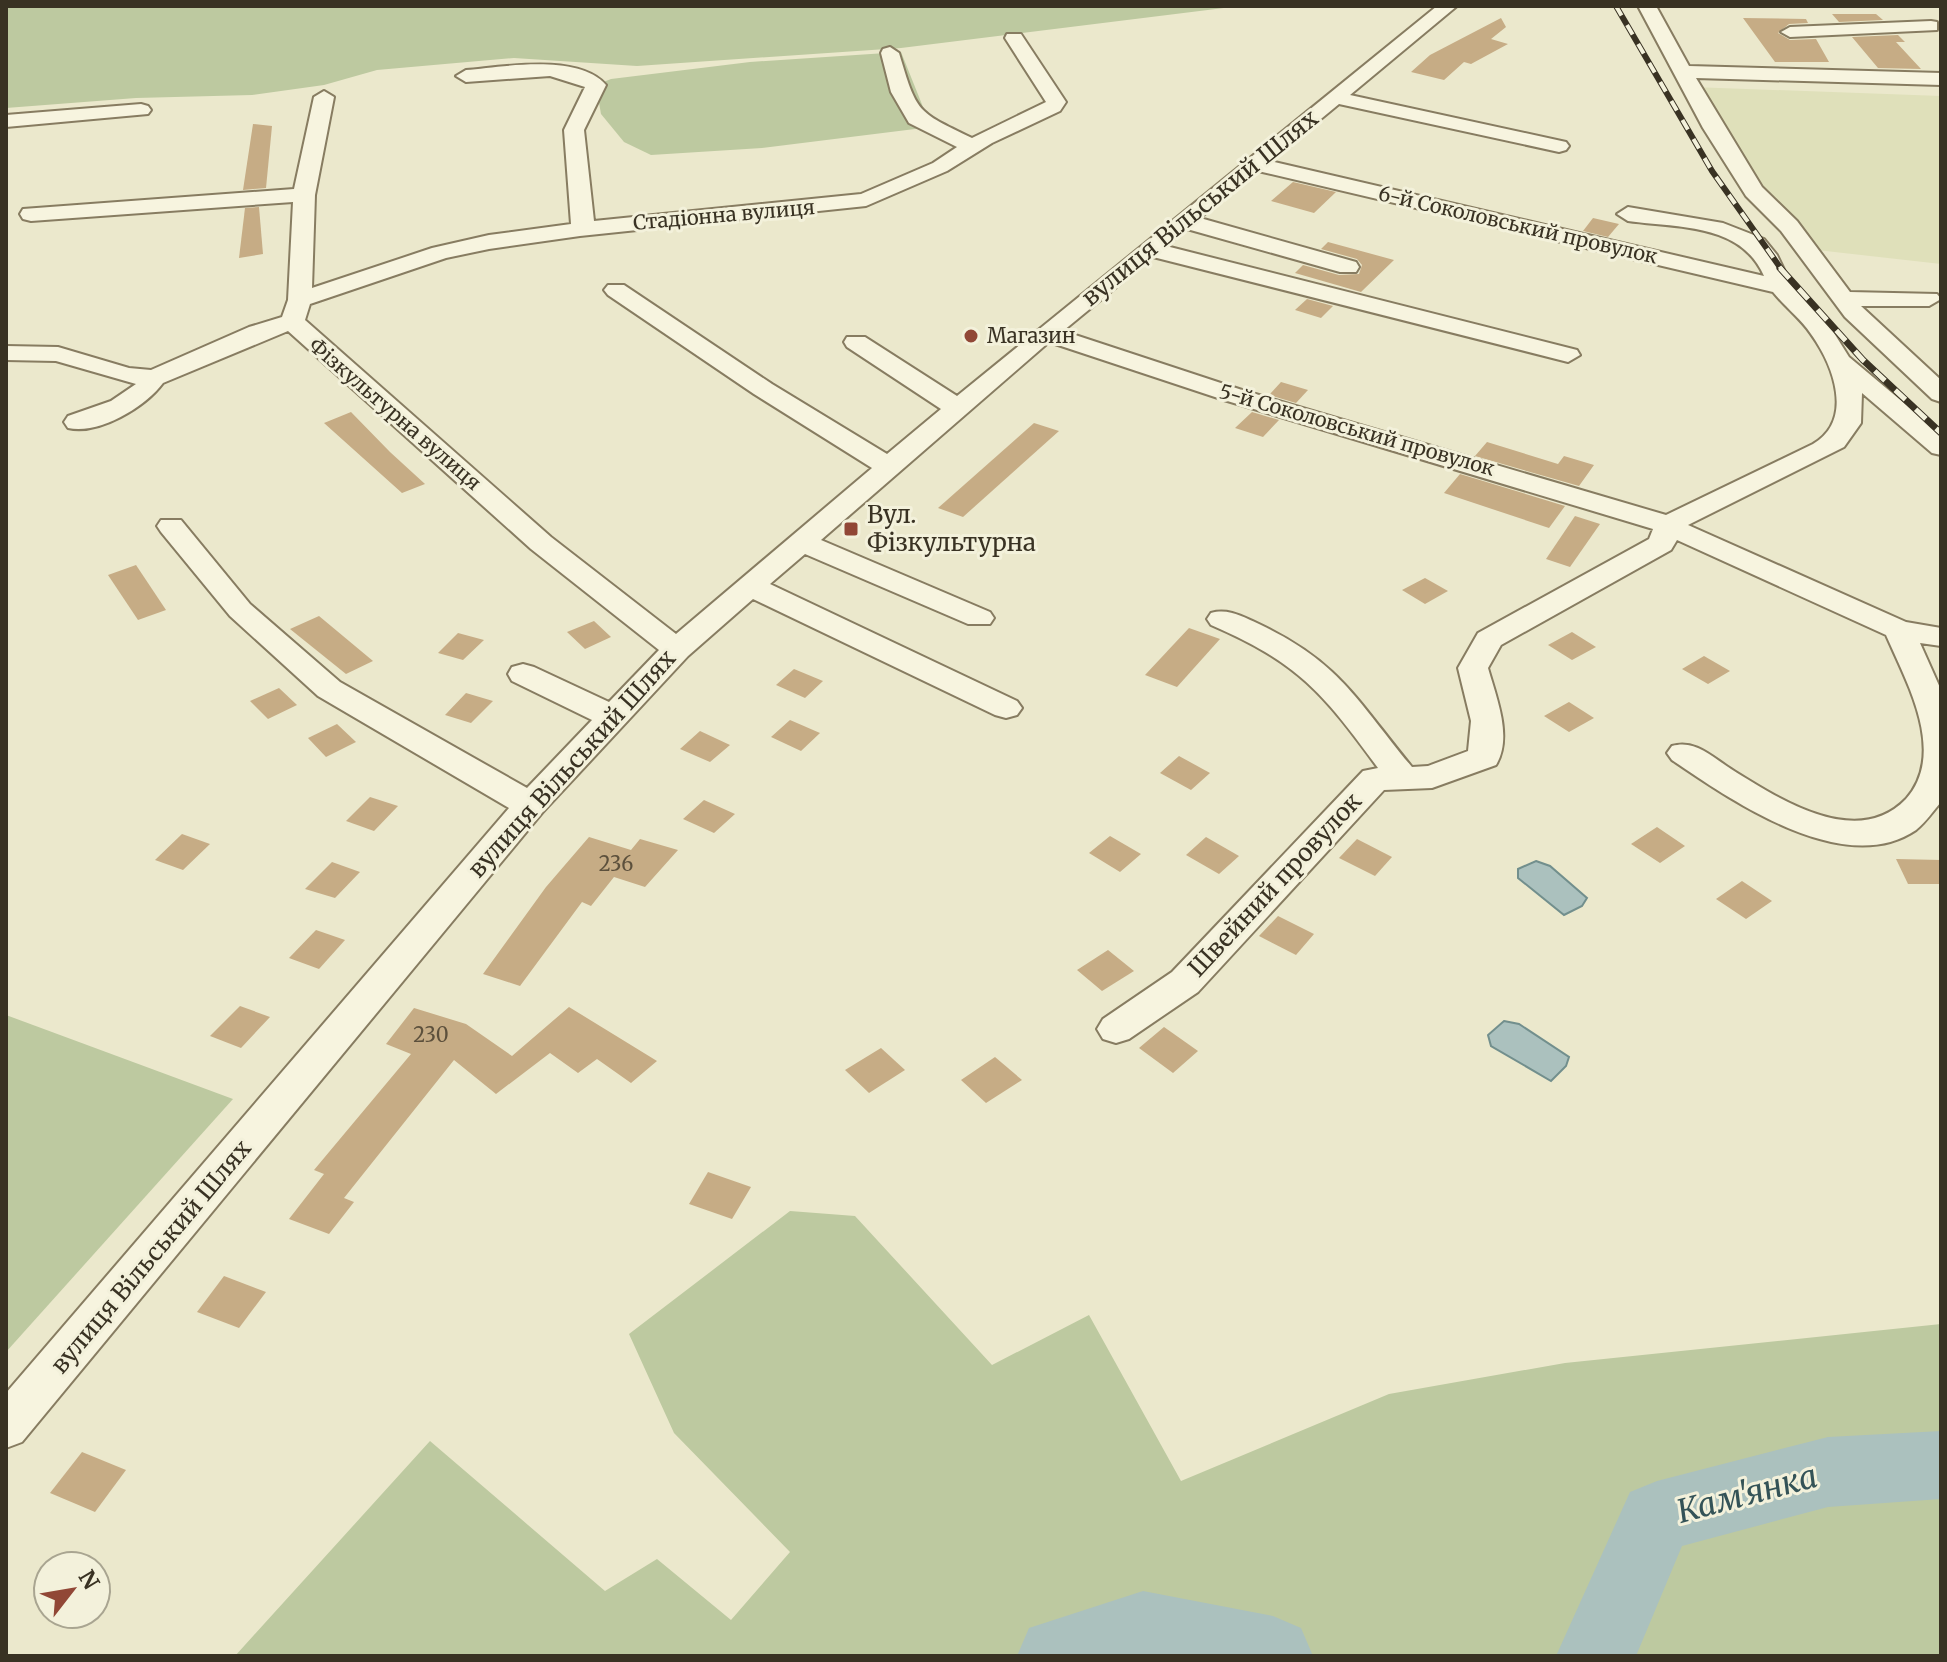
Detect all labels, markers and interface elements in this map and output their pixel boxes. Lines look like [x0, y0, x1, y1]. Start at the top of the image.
street label: вулиця Вільський Шлях [1075, 102, 1325, 313]
street label: 6-й Соколовський провулок [1376, 180, 1660, 269]
street label: Стадіонна вулиця [632, 194, 816, 235]
place label: Магазин [987, 323, 1076, 348]
marker: Магазин [962, 327, 980, 345]
street label: Фізкультурна вулиця [304, 332, 486, 495]
street label: 5-й Соколовський провулок [1217, 378, 1498, 481]
place label: Вул. Фізкультурна [867, 499, 1036, 558]
marker: Вул. Фізкультурна [842, 520, 860, 538]
street label: вулиця Вільський Шлях [461, 643, 683, 884]
street label: Швейний провулок [1181, 786, 1368, 983]
house number: 236 [599, 851, 633, 876]
house number: 230 [413, 1022, 449, 1047]
street label: вулиця Вільський Шлях [44, 1133, 258, 1380]
water label: Кам'янка [1672, 1456, 1822, 1532]
north arrow [32, 1550, 112, 1630]
text: N [73, 1565, 106, 1595]

